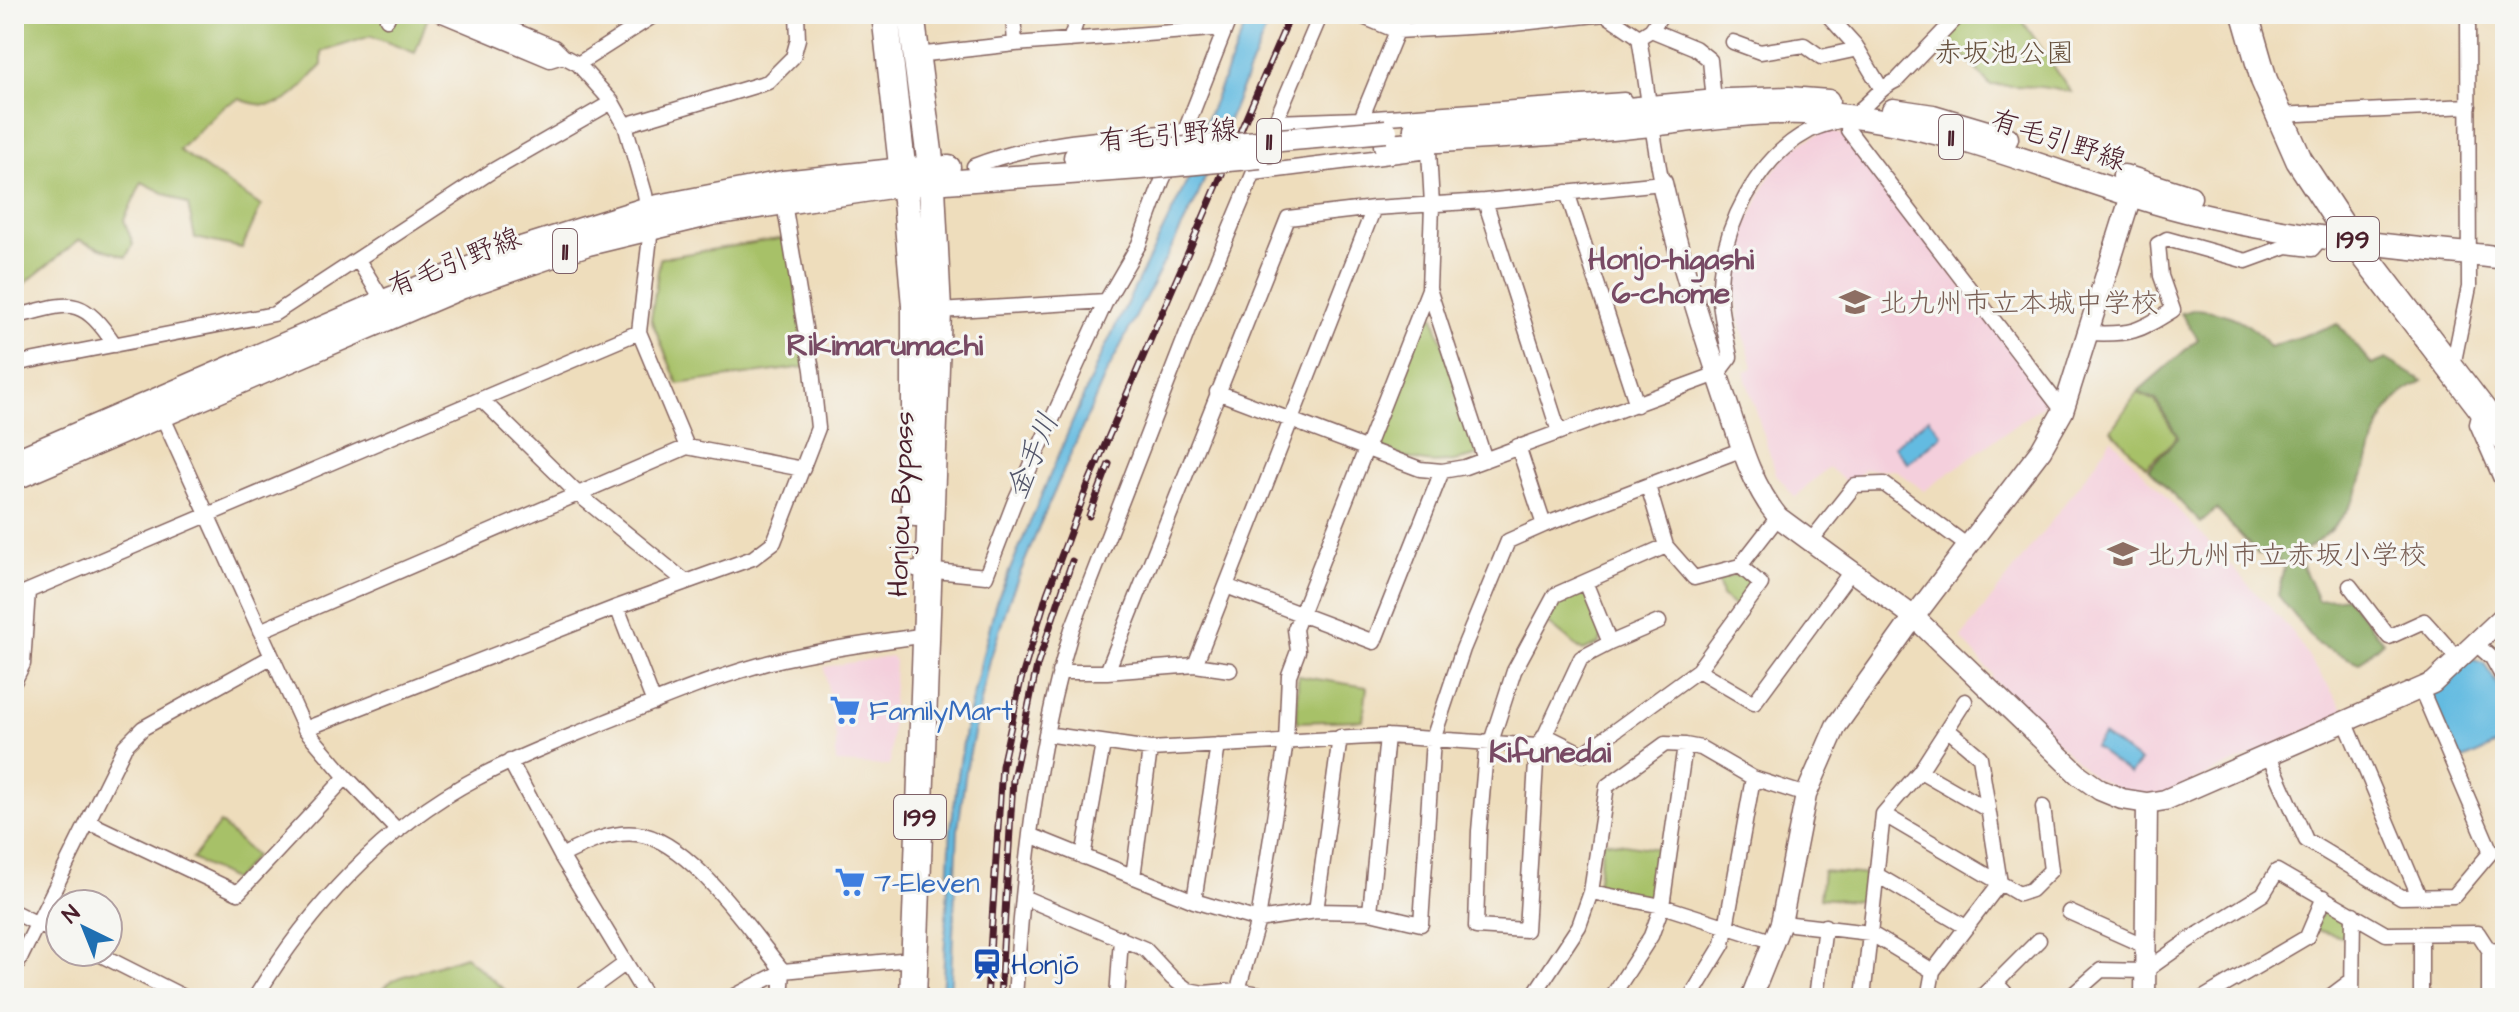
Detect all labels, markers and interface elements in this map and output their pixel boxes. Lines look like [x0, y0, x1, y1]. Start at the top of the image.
park label: 赤坂池公園 [1934, 34, 2074, 73]
street label: 有毛引野線 [1986, 100, 2131, 181]
street label: 有毛引野線 [1097, 110, 1240, 161]
road number: 11 [1939, 115, 1963, 159]
road number: 11 [1257, 119, 1281, 163]
road number: 199 [2327, 217, 2379, 261]
street label: 有毛引野線 [382, 218, 527, 307]
road number: 11 [553, 229, 577, 273]
district label: Honjo-higashi 6-chome [1588, 239, 1755, 315]
place label: 北九州市立本城中学校 [1879, 284, 2159, 323]
school or university icon: 北九州市立本城中学校 [1838, 285, 1872, 319]
district label: Rikimarumachi [787, 325, 984, 367]
water label: 金手川 [996, 407, 1070, 506]
street label: Honjou Bypass [879, 410, 926, 598]
place label: 北九州市立赤坂小学校 [2147, 536, 2427, 575]
school or university icon: 北九州市立赤坂小学校 [2106, 537, 2140, 571]
place label: FamilyMart [869, 692, 1013, 733]
supermarket icon: FamilyMart [828, 693, 862, 727]
district label: Kifunedai [1489, 732, 1612, 774]
road number: 199 [894, 795, 946, 839]
place label: 7-Eleven [874, 864, 980, 903]
supermarket icon: 7-Eleven [833, 865, 867, 899]
north arrow [44, 888, 124, 968]
text: N [56, 898, 87, 931]
place label: Honjō [1011, 946, 1079, 985]
station icon: Honjō [970, 947, 1004, 981]

